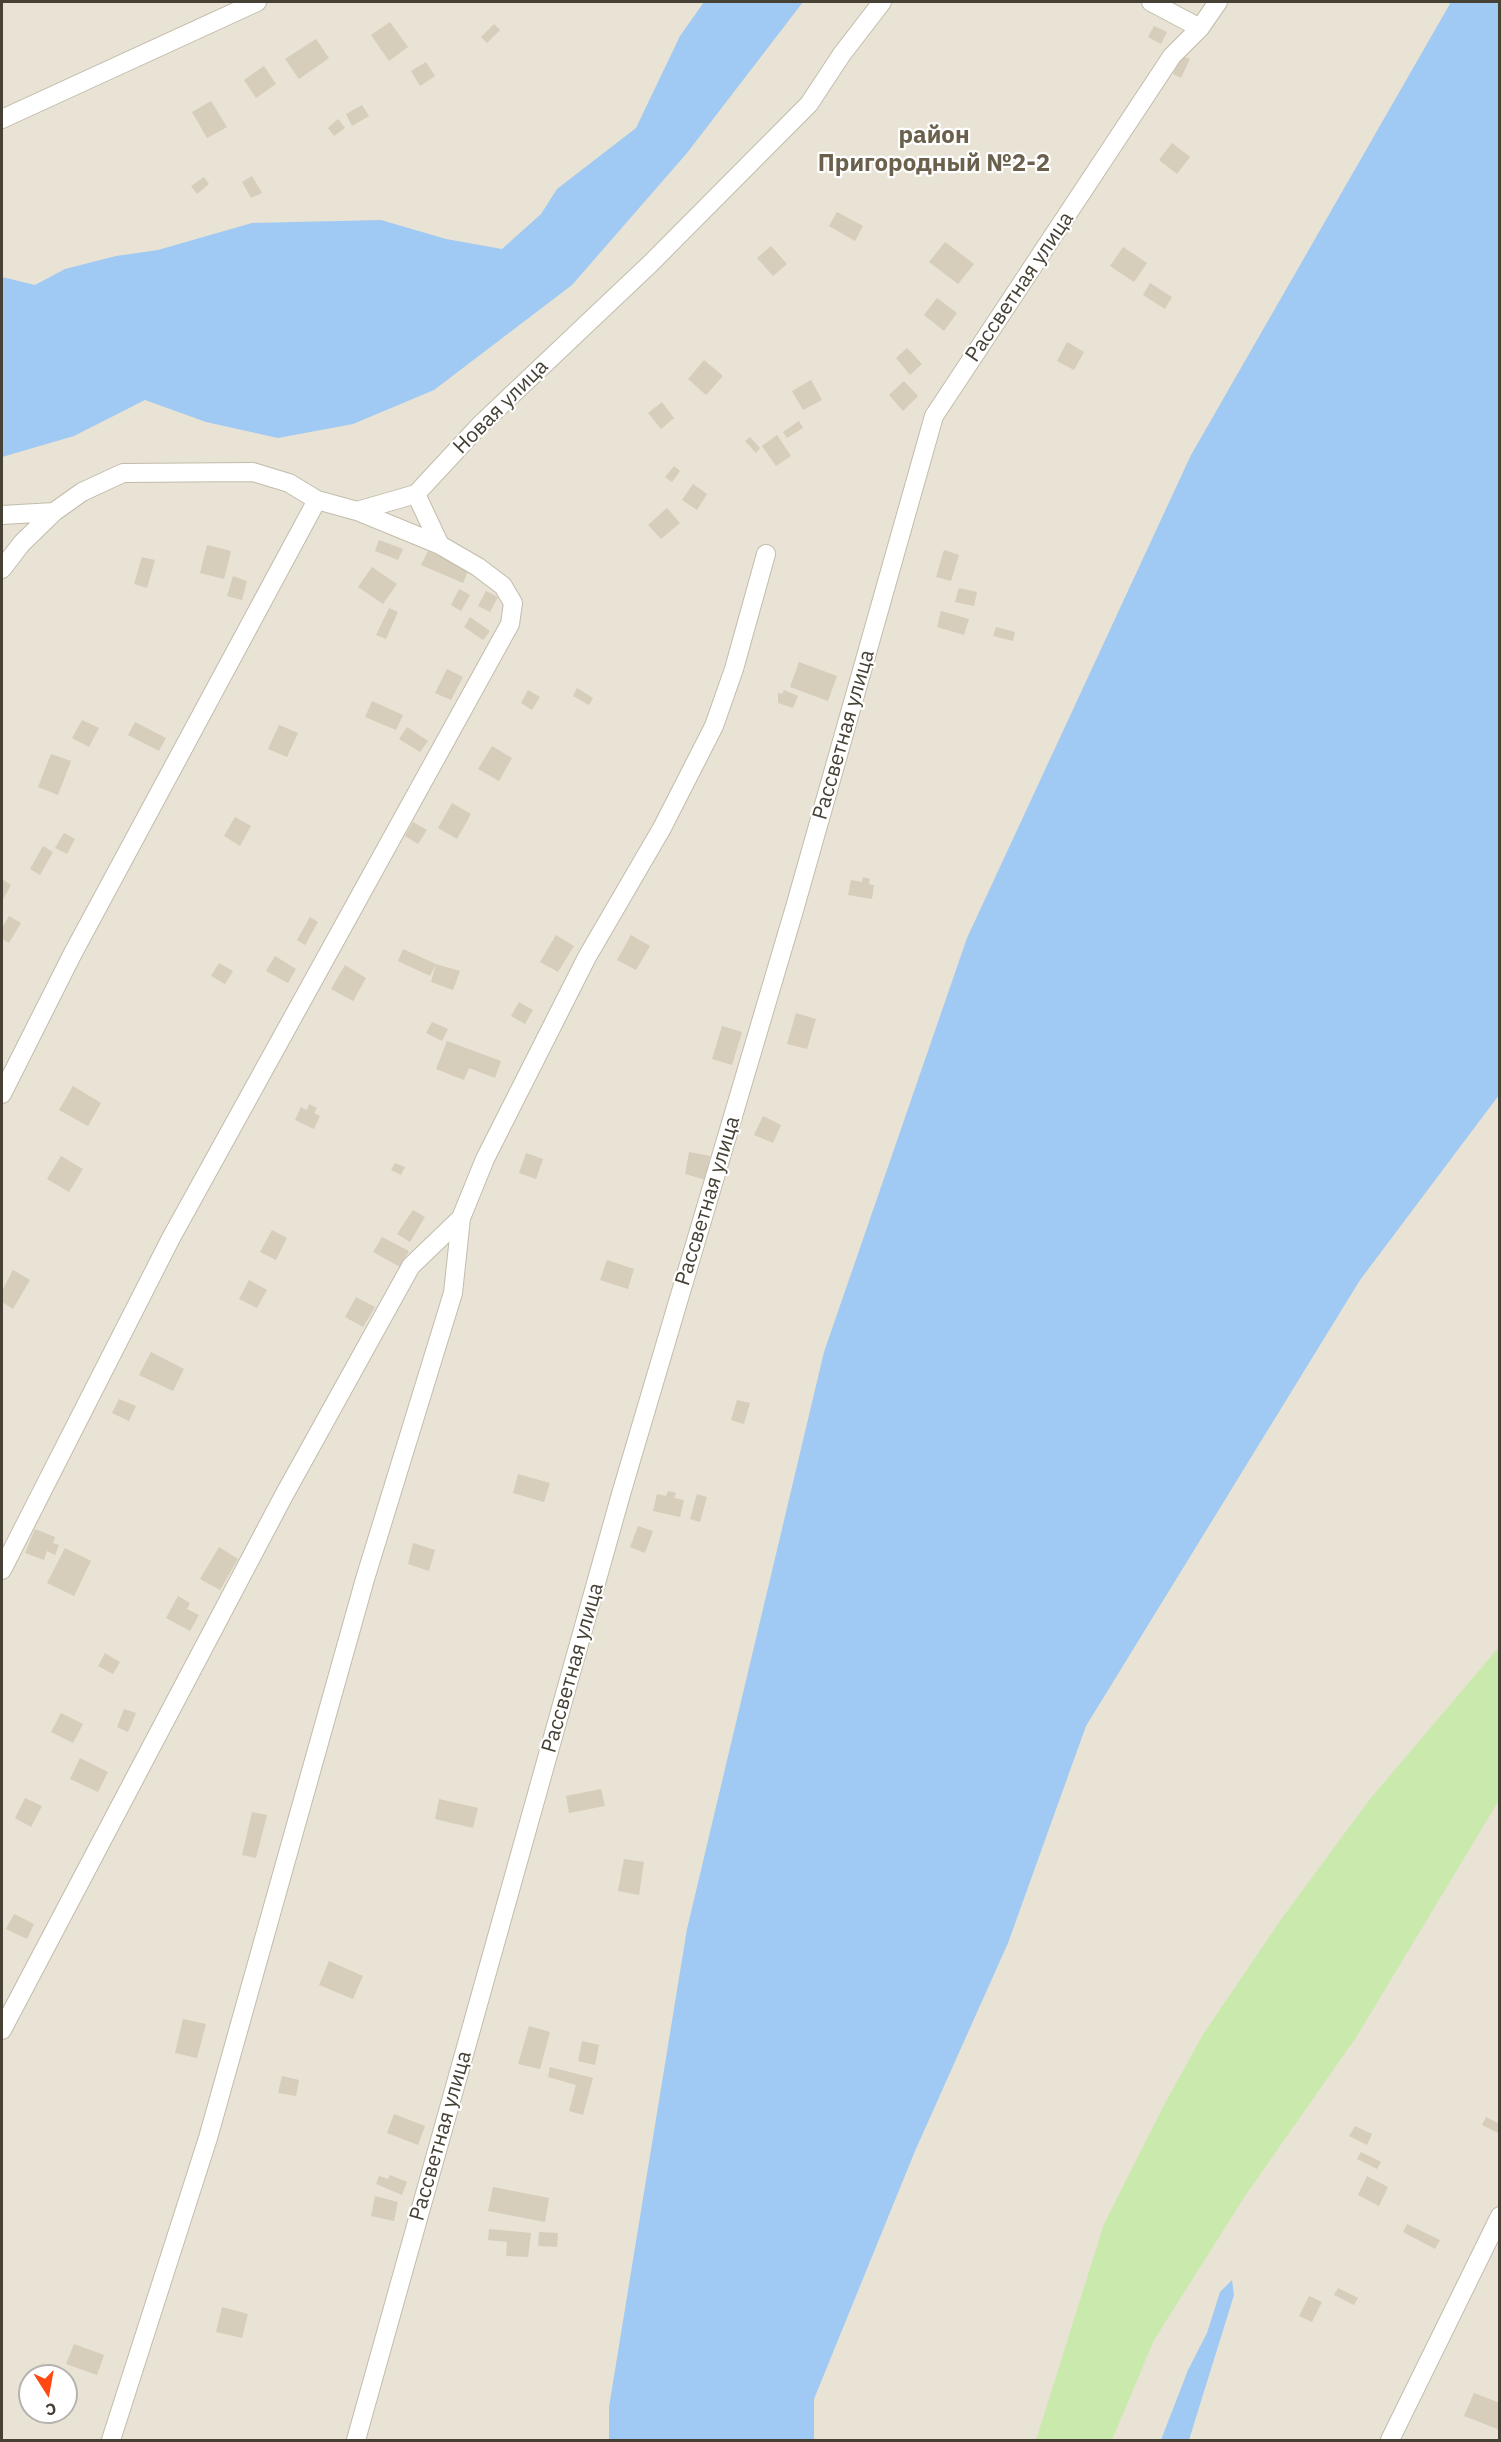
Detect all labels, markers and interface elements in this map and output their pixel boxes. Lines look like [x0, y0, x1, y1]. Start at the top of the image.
district label: район Пригородный №2-2 [818, 122, 1050, 178]
street label: Рассветная улица [960, 207, 1080, 367]
street label: Новая улица [448, 354, 554, 460]
street label: Рассветная улица [808, 647, 880, 823]
street label: Рассветная улица [670, 1113, 746, 1289]
street label: Рассветная улица [537, 1580, 609, 1756]
street label: Рассветная улица [405, 2048, 477, 2224]
north arrow [18, 2364, 78, 2424]
text: С [44, 2399, 58, 2421]

